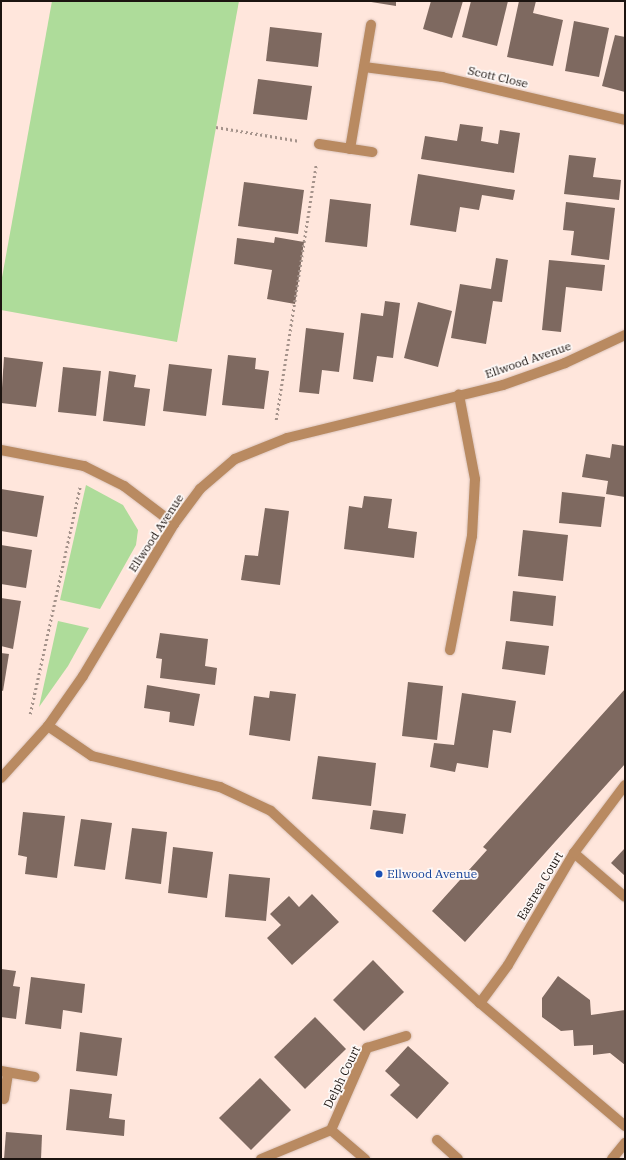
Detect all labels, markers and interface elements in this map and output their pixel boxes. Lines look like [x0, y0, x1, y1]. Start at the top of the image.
street label: Scott Close [466, 63, 530, 91]
street label: Ellwood Avenue [483, 339, 573, 381]
street label: Ellwood Avenue [125, 491, 187, 575]
street label: Eastrea Court [514, 849, 566, 923]
place label: Ellwood Avenue [387, 867, 477, 881]
marker: Ellwood Avenue [374, 869, 384, 879]
street label: Delph Court [321, 1043, 363, 1111]

